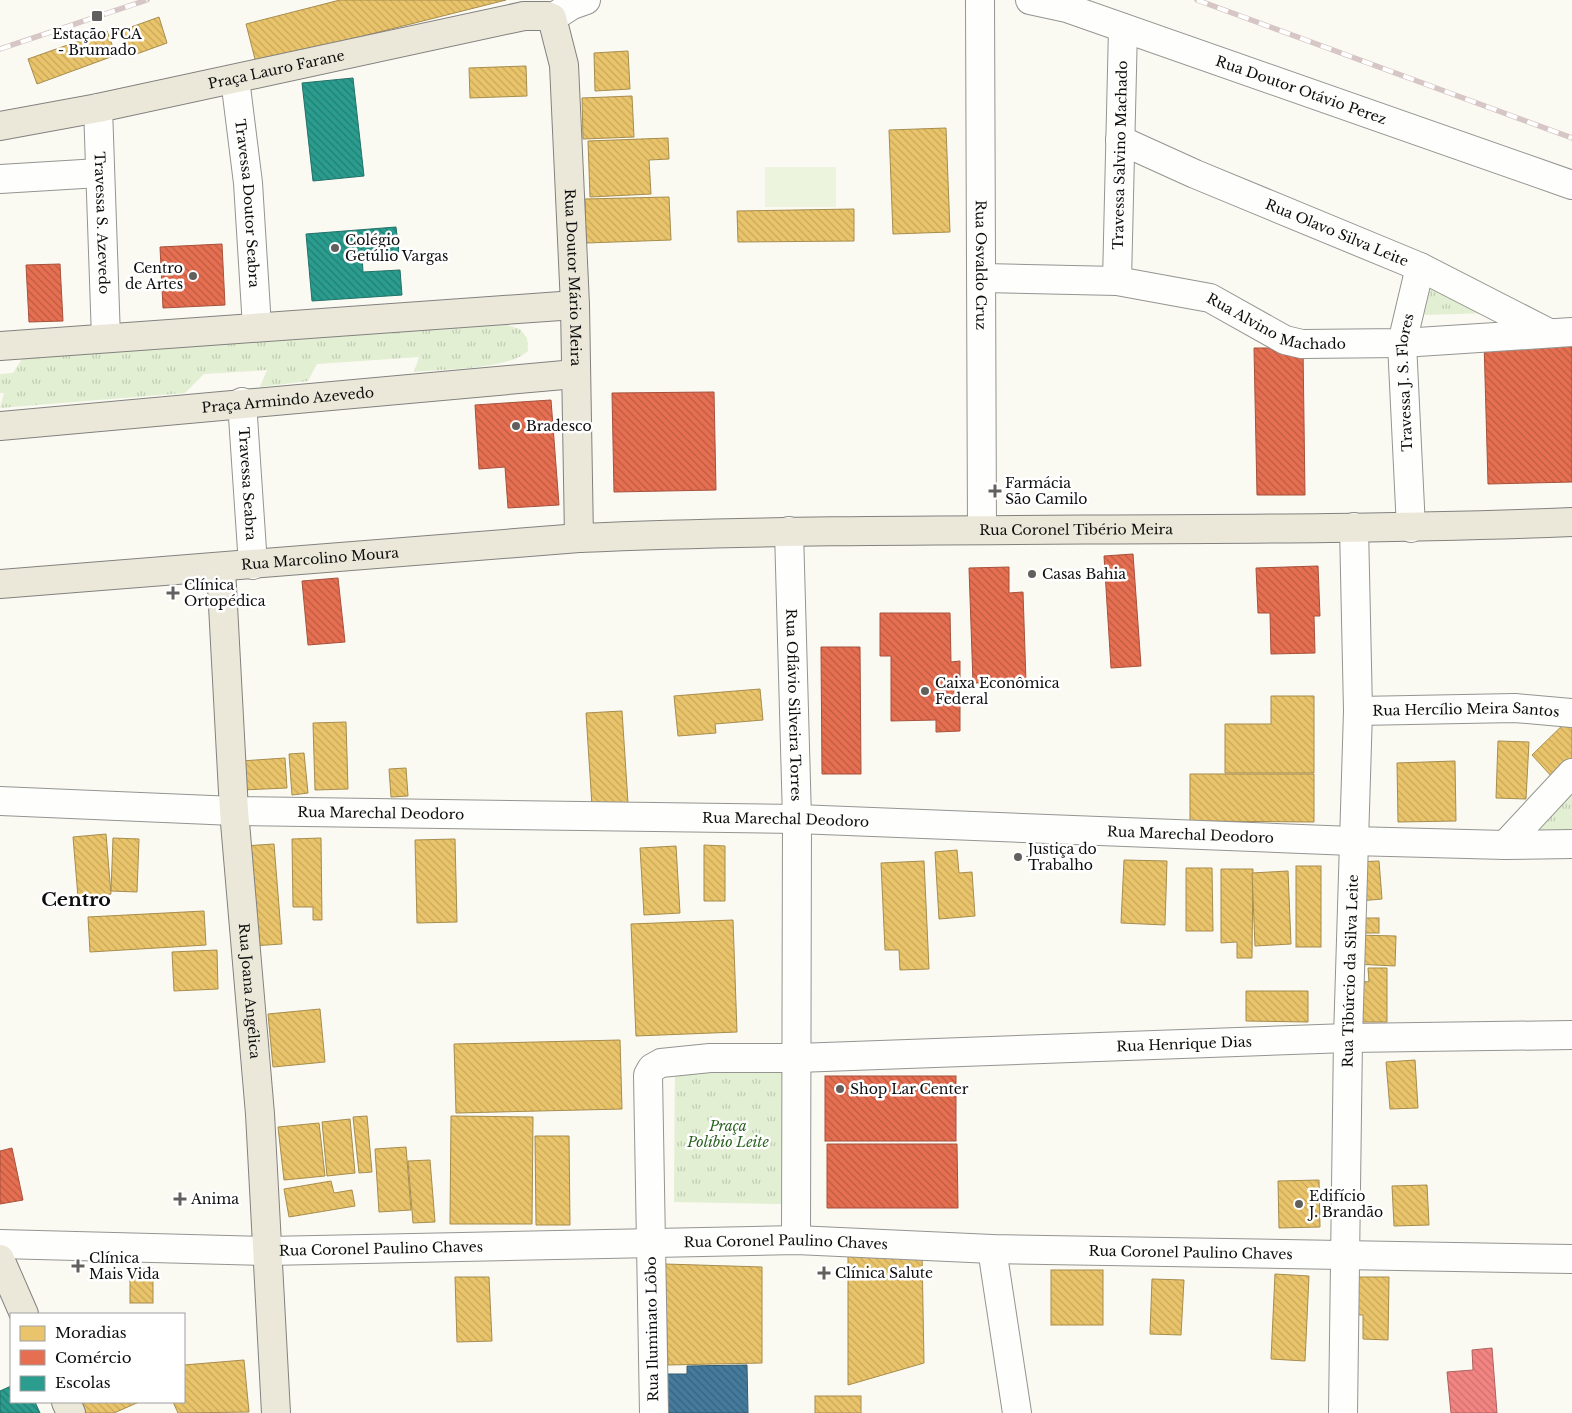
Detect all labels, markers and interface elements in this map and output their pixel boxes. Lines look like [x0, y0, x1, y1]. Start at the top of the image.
marker: Estação FCA - Brumado [90, 9, 104, 23]
place label: Estação FCA - Brumado [52, 25, 142, 59]
street label: Praça Lauro Farane [206, 46, 346, 93]
street label: Rua Doutor Otávio Perez [1213, 52, 1389, 128]
street label: Travessa Salvino Machado [1109, 60, 1131, 250]
street label: Travessa Doutor Seabra [231, 118, 264, 288]
street label: Travessa S. Azevedo [91, 151, 113, 294]
street label: Rua Doutor Mário Meira [561, 188, 585, 367]
street label: Rua Olavo Silva Leite [1263, 195, 1411, 270]
street label: Rua Osvaldo Cruz [972, 200, 990, 330]
place label: Colégio Getúlio Vargas [345, 231, 448, 265]
marker: Colégio Getúlio Vargas [329, 242, 341, 254]
place label: Centro de Artes [125, 259, 183, 293]
marker: Centro de Artes [187, 270, 199, 282]
street label: Rua Alvino Machado [1204, 289, 1346, 353]
street label: Travessa J. S. Flores [1393, 312, 1418, 452]
street label: Praça Armindo Azevedo [201, 383, 375, 417]
place label: Bradesco [526, 417, 592, 435]
marker: Bradesco [510, 420, 522, 432]
street label: Travessa Seabra [235, 427, 260, 541]
place label: Farmácia São Camilo [1005, 474, 1087, 508]
marker: Farmácia São Camilo [989, 485, 1001, 497]
street label: Rua Coronel Tibério Meira [979, 520, 1173, 539]
street label: Rua Marcolino Moura [240, 543, 400, 574]
place label: Casas Bahia [1042, 565, 1126, 583]
marker: Casas Bahia [1026, 568, 1038, 580]
place label: Clínica Ortopédica [184, 576, 266, 610]
marker: Clínica Ortopédica [166, 586, 180, 600]
street label: Rua Oflávio Silveira Torres [782, 608, 806, 801]
place label: Caixa Econômica Federal [935, 674, 1060, 708]
marker: Caixa Econômica Federal [919, 685, 931, 697]
street label: Rua Hercílio Meira Santos [1372, 699, 1560, 721]
street label: Rua Marechal Deodoro [297, 803, 464, 823]
street label: Rua Marechal Deodoro [702, 809, 870, 831]
street label: Rua Marechal Deodoro [1107, 822, 1274, 847]
place label: Justiça do Trabalho [1026, 840, 1097, 874]
marker: Justiça do Trabalho [1012, 851, 1024, 863]
street label: Rua Tibúrcio da Silva Leite [1339, 874, 1362, 1068]
district label: Centro [41, 888, 111, 911]
street label: Rua Joana Angélica [235, 922, 264, 1060]
street label: Rua Henrique Dias [1116, 1032, 1252, 1055]
place label: Shop Lar Center [850, 1080, 969, 1098]
marker: Shop Lar Center [834, 1083, 846, 1095]
park label: Praça Políbio Leite [686, 1117, 769, 1151]
place label: Edifício J. Brandão [1307, 1187, 1383, 1221]
place label: Anima [190, 1190, 239, 1208]
marker: Anima [173, 1192, 187, 1206]
marker: Edifício J. Brandão [1293, 1198, 1305, 1210]
street label: Rua Coronel Paulino Chaves [684, 1231, 888, 1253]
street label: Rua Coronel Paulino Chaves [279, 1238, 483, 1260]
street label: Rua Coronel Paulino Chaves [1088, 1242, 1293, 1263]
place label: Clínica Mais Vida [89, 1249, 160, 1283]
street label: Rua Iluminato Lôbo [642, 1256, 662, 1402]
marker: Clínica Mais Vida [71, 1259, 85, 1273]
place label: Clínica Salute [835, 1264, 933, 1282]
marker: Clínica Salute [817, 1266, 831, 1280]
legend [10, 1313, 185, 1403]
text: Moradias [55, 1323, 127, 1342]
text: Comércio [55, 1348, 132, 1367]
text: Escolas [55, 1373, 111, 1392]

